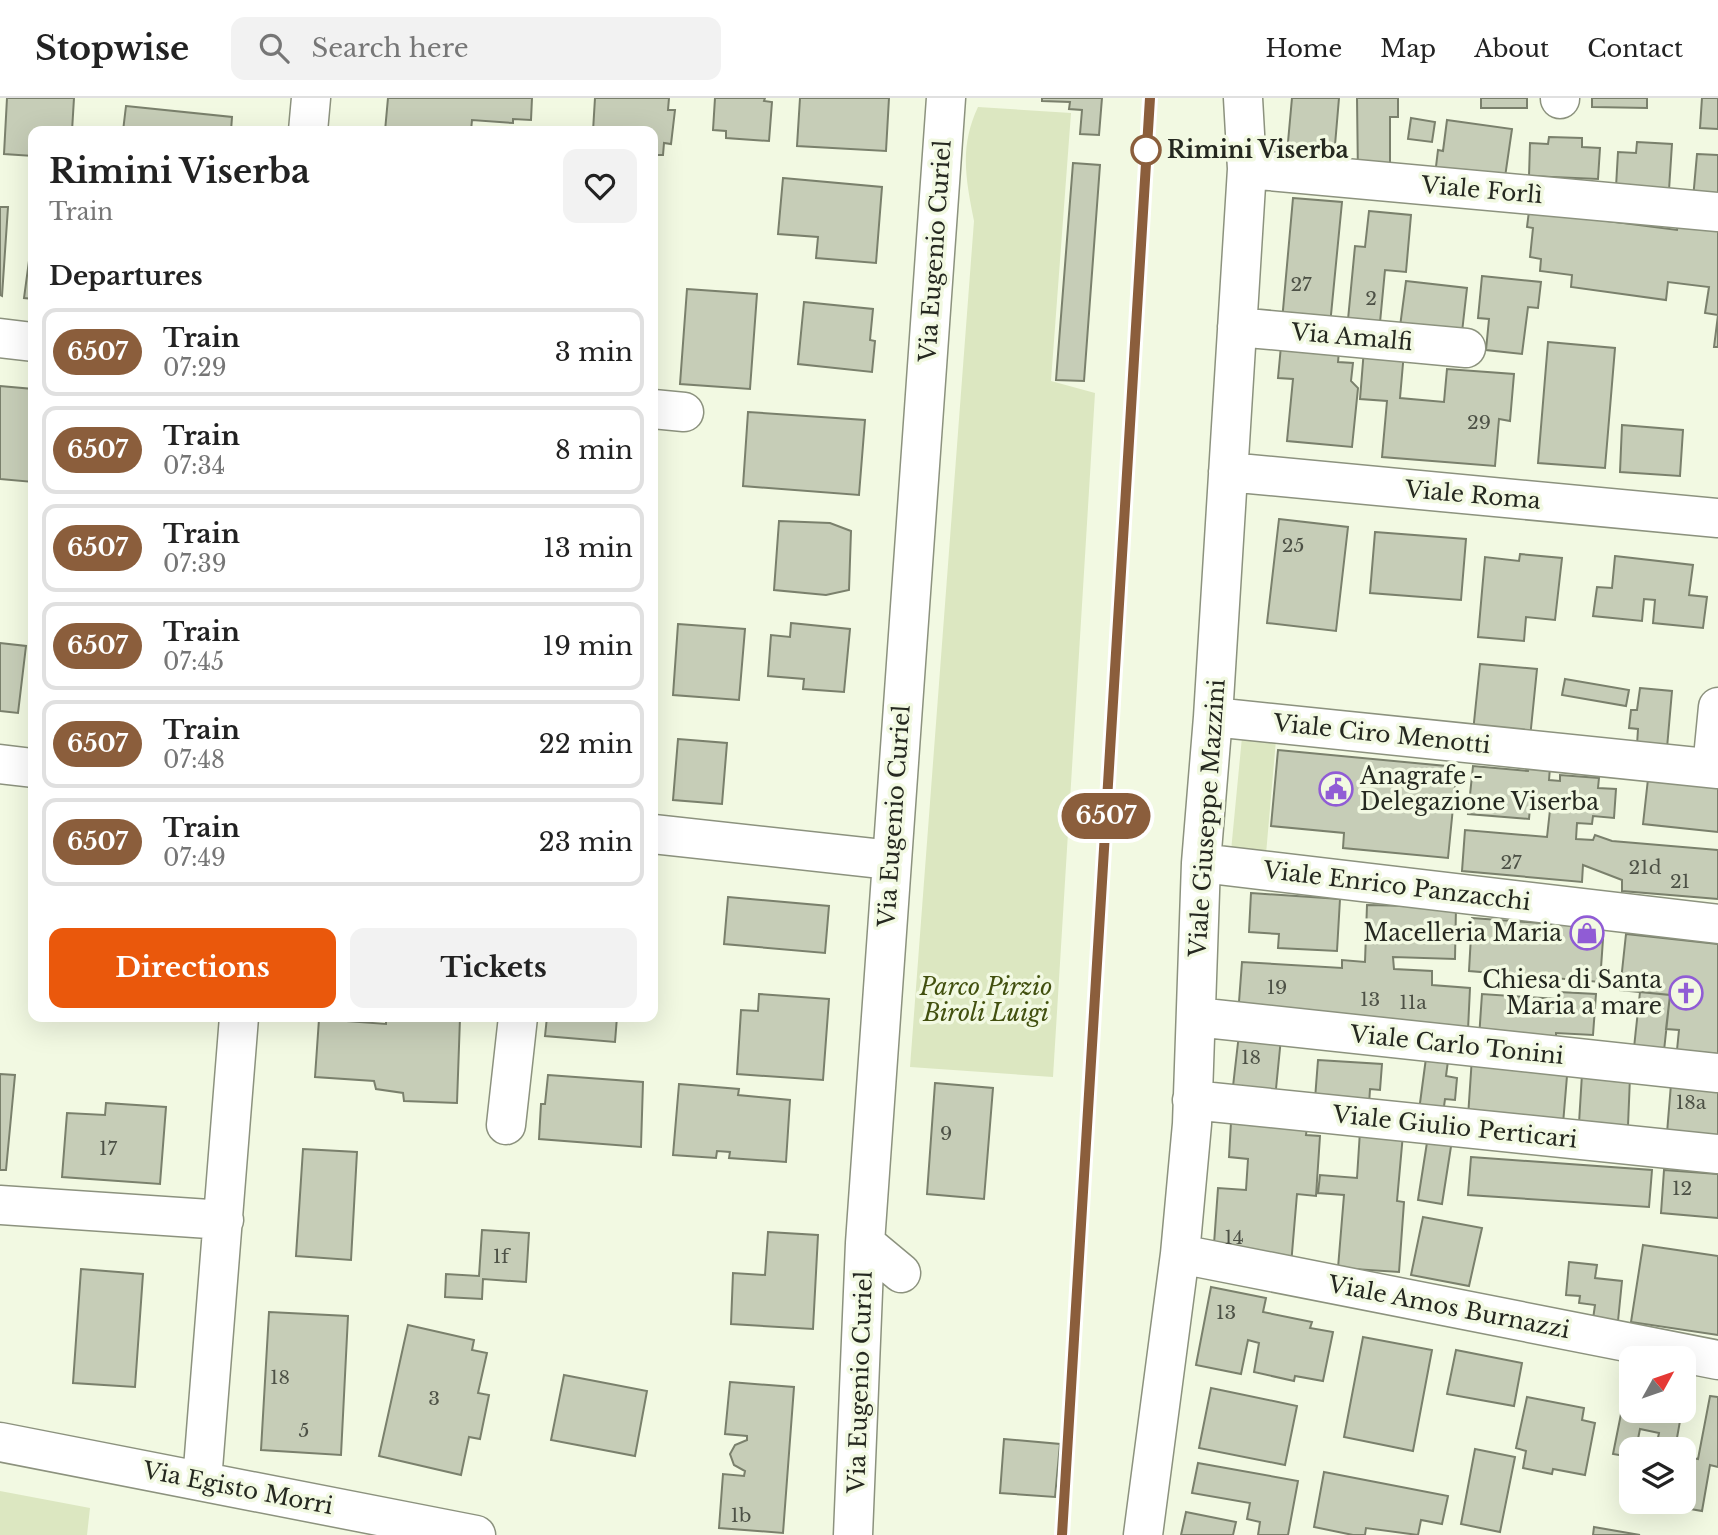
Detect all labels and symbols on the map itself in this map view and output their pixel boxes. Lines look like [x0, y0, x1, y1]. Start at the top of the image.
marker: Rimini Viserba [1131, 135, 1161, 165]
place label: Rimini Viserba [1167, 136, 1349, 164]
street label: Via Eugenio Curiel [913, 139, 957, 364]
street label: Viale Forlì [1419, 171, 1544, 209]
house number: 27 [1290, 273, 1312, 296]
house number: 2 [1365, 287, 1377, 310]
street label: Via Amalfi [1289, 318, 1414, 356]
house number: 29 [1467, 411, 1491, 434]
street label: Viale Roma [1403, 475, 1542, 515]
house number: 25 [1282, 534, 1304, 557]
street label: Viale Giuseppe Mazzini [1183, 678, 1231, 959]
street label: Via Eugenio Curiel [872, 704, 916, 929]
street label: Viale Ciro Menotti [1271, 709, 1492, 759]
place label: Anagrafe - Delegazione Viserba [1359, 762, 1599, 816]
public building icon: Anagrafe - Delegazione Viserba [1317, 770, 1355, 808]
line badge: 6507 [1057, 793, 1155, 839]
house number: 27 [1500, 851, 1522, 874]
street label: Viale Enrico Panzacchi [1261, 856, 1532, 916]
house number: 21d [1628, 856, 1662, 879]
house number: 21 [1670, 870, 1690, 893]
shop icon: Macelleria Maria [1568, 914, 1606, 952]
place label: Macelleria Maria [1363, 919, 1562, 947]
place label: Chiesa di Santa Maria a mare [1482, 966, 1662, 1020]
park label: Parco Pirzio Biroli Luigi [919, 973, 1052, 1027]
church icon: Chiesa di Santa Maria a mare [1667, 974, 1705, 1012]
house number: 19 [1267, 976, 1287, 999]
house number: 13 [1360, 988, 1380, 1011]
house number: 11a [1399, 991, 1427, 1014]
street label: Viale Carlo Tonini [1348, 1020, 1565, 1070]
house number: 18 [1241, 1046, 1261, 1069]
house number: 18a [1676, 1091, 1707, 1114]
street label: Viale Giulio Perticari [1330, 1100, 1579, 1154]
house number: 9 [940, 1122, 952, 1145]
house number: 17 [99, 1137, 117, 1160]
house number: 12 [1672, 1177, 1692, 1200]
house number: 14 [1224, 1226, 1244, 1249]
house number: 1f [493, 1245, 511, 1268]
street label: Via Eugenio Curiel [842, 1270, 878, 1495]
street label: Viale Amos Burnazzi [1325, 1270, 1572, 1344]
house number: 13 [1216, 1301, 1236, 1324]
north arrow [1619, 1346, 1696, 1423]
house number: 18 [270, 1366, 290, 1389]
house number: 3 [428, 1387, 440, 1410]
house number: 5 [299, 1419, 309, 1442]
street label: Via Egisto Morri [140, 1456, 336, 1520]
house number: 1b [731, 1504, 751, 1527]

